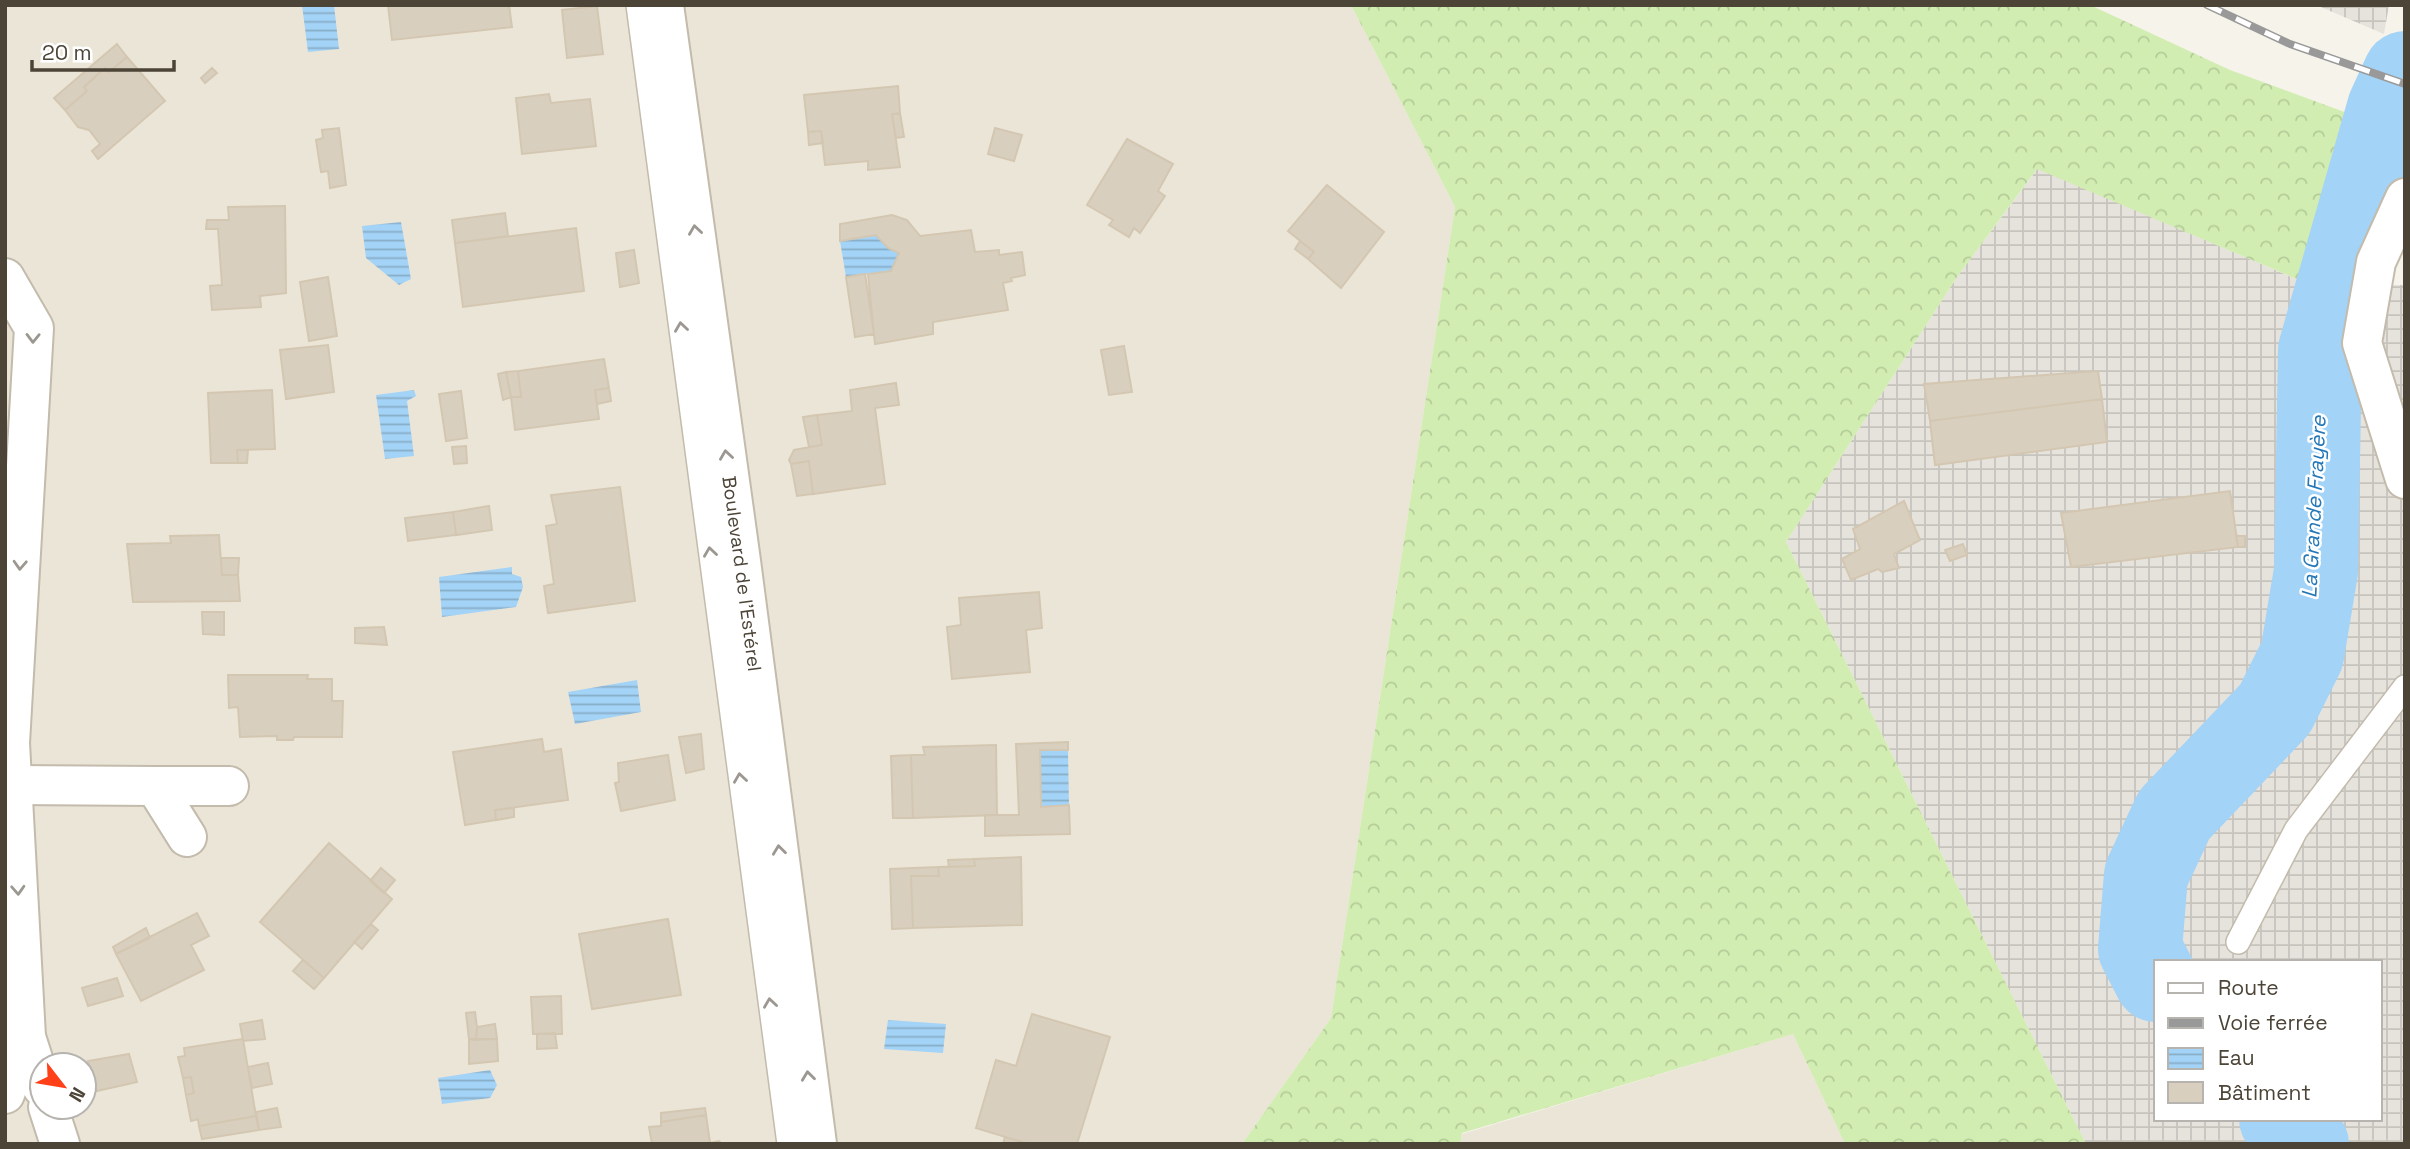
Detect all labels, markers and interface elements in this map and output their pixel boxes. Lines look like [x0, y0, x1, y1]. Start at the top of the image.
scale bar [32, 28, 173, 72]
text: 20 m [42, 39, 92, 66]
one-way arrow [688, 224, 703, 235]
one-way arrow [673, 321, 688, 332]
one-way arrow [25, 333, 41, 344]
water label: La Grande Frayère [2295, 414, 2332, 599]
one-way arrow [719, 449, 734, 461]
street label: Boulevard de l'Estérel [716, 474, 767, 673]
one-way arrow [703, 546, 718, 558]
one-way arrow [13, 560, 28, 571]
one-way arrow [733, 772, 748, 784]
one-way arrow [771, 845, 786, 856]
one-way arrow [11, 885, 26, 896]
legend [2154, 960, 2382, 1121]
text: Route [2218, 974, 2279, 1001]
one-way arrow [763, 997, 778, 1009]
text: Voie ferrée [2218, 1009, 2328, 1036]
text: Eau [2218, 1044, 2255, 1071]
north arrow [28, 1051, 98, 1121]
one-way arrow [800, 1070, 815, 1082]
text: Bâtiment [2218, 1079, 2311, 1106]
text: N [63, 1083, 91, 1106]

